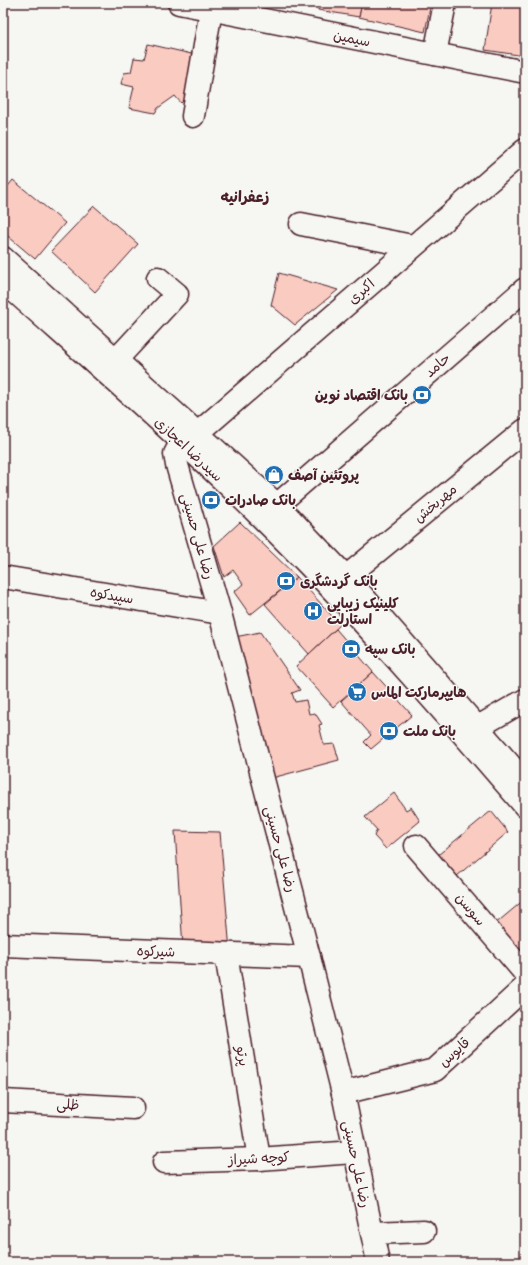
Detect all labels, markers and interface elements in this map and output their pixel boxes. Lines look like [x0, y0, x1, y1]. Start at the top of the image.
street label: سیمین [332, 26, 372, 50]
district label: زعفرانیه [221, 187, 269, 206]
street label: اکبری [344, 274, 378, 308]
street label: حامد [420, 349, 454, 381]
bank icon: بانک اقتصاد نوین [411, 384, 433, 406]
place label: بانک اقتصاد نوین [315, 386, 408, 405]
street label: سیدرضا اعجازی [151, 413, 227, 485]
shop icon: پروتئین آصف [263, 464, 285, 486]
place label: پروتئین آصف [288, 466, 359, 484]
street label: مهربخش [410, 480, 460, 526]
bank icon: بانک صادرات [200, 489, 222, 511]
street label: رضا علی حسینی [177, 491, 219, 581]
place label: بانک صادرات [225, 491, 296, 509]
bank icon: بانک گردشگری [275, 570, 297, 592]
place label: بانک گردشگری [300, 572, 378, 590]
street label: سپیدکوه [89, 582, 135, 609]
place label: کلینیک زیبایی استارلت [327, 594, 399, 628]
hospital icon: کلینیک زیبایی استارلت [302, 600, 324, 622]
bank icon: بانک سپه [340, 638, 362, 660]
place label: بانک سپه [365, 640, 416, 658]
supermarket icon: هایپرمارکت الماس [346, 681, 368, 703]
place label: هایپرمارکت الماس [371, 683, 466, 701]
bank icon: بانک ملت [378, 720, 400, 742]
place label: بانک ملت [403, 722, 456, 740]
street label: رضا علی حسینی [261, 804, 301, 894]
street label: سوسن [452, 889, 490, 929]
street label: شیرکوه [136, 941, 176, 961]
street label: قایوس [435, 1033, 473, 1071]
street label: پرتو [231, 1044, 253, 1068]
street label: ظلی [56, 1094, 80, 1114]
street label: رضا علی حسینی [339, 1119, 375, 1209]
street label: کوچه شیراز [227, 1147, 290, 1170]

